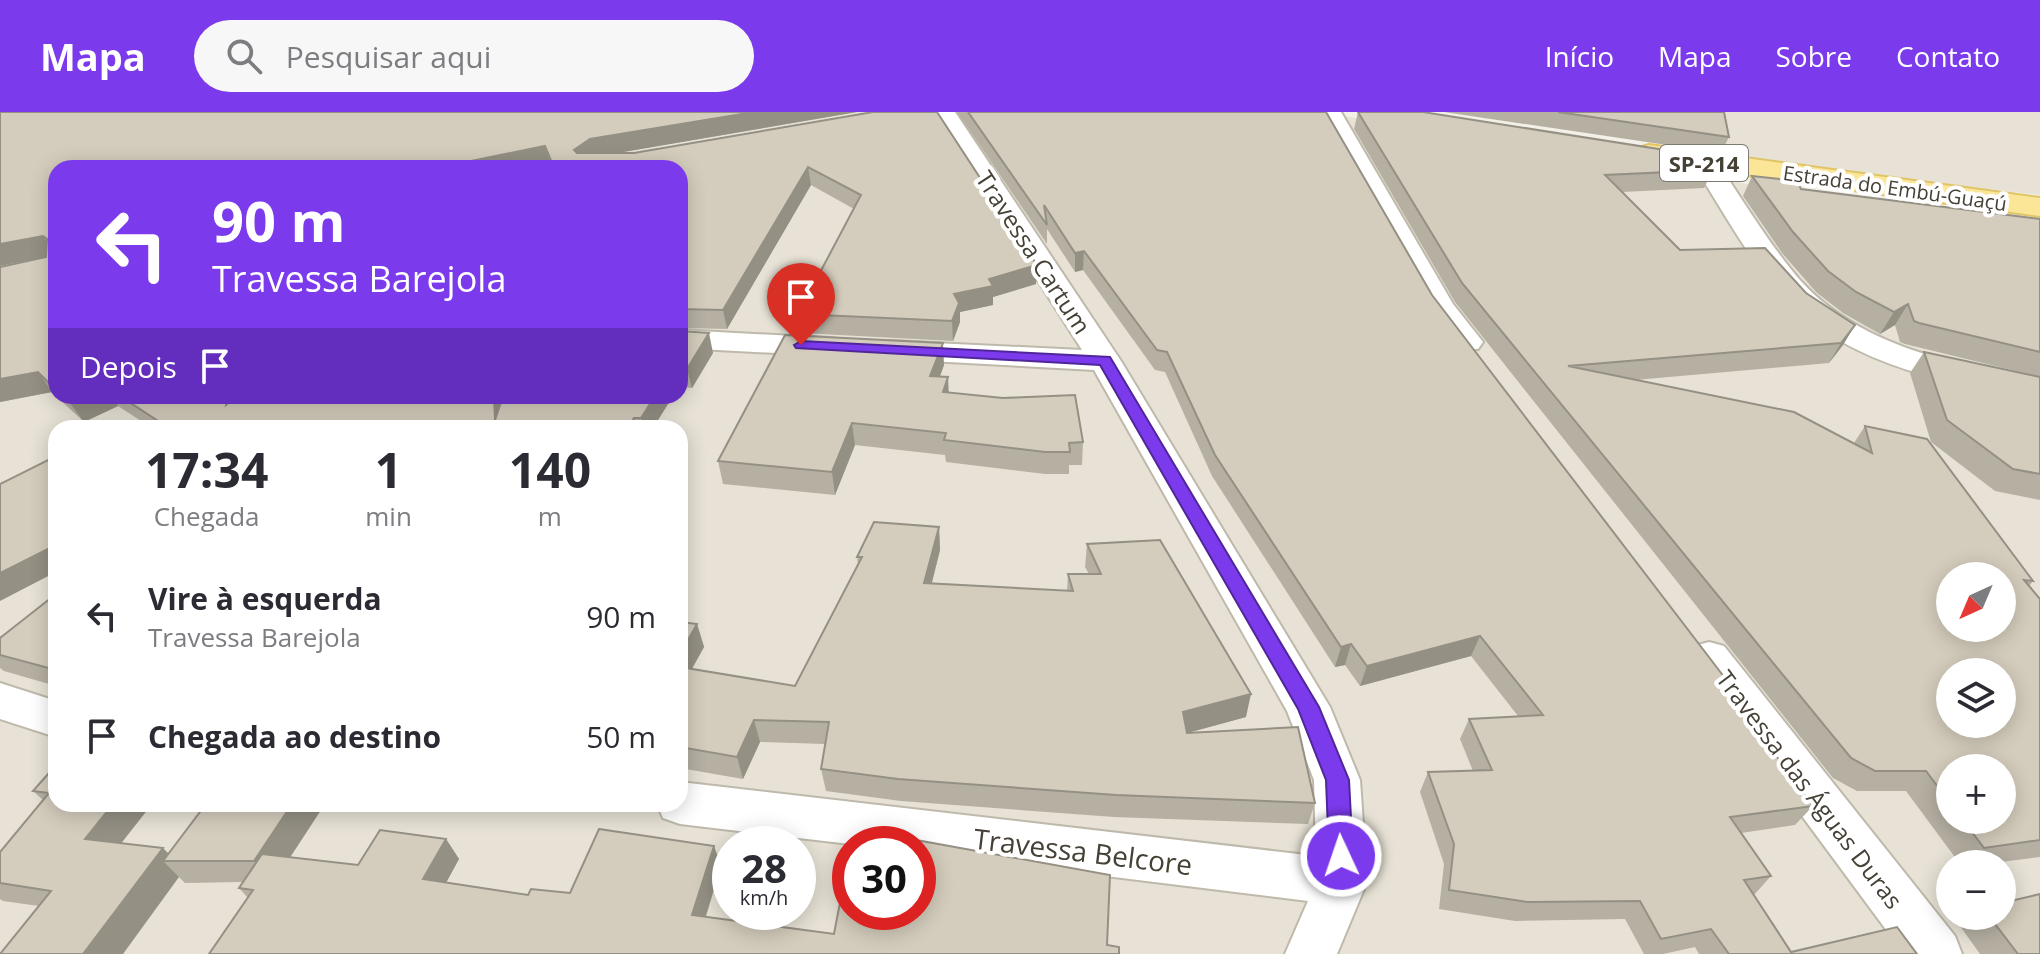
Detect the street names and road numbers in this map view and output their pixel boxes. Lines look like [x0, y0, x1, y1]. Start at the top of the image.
road number: SP-214 [1660, 145, 1748, 181]
street label: Estrada do Embú-Guaçú [1782, 159, 2008, 217]
street label: Travessa Cartum [969, 164, 1099, 340]
street label: Travessa das Águas Duras [1709, 663, 1911, 915]
street label: Travessa Belcore [972, 819, 1194, 883]

